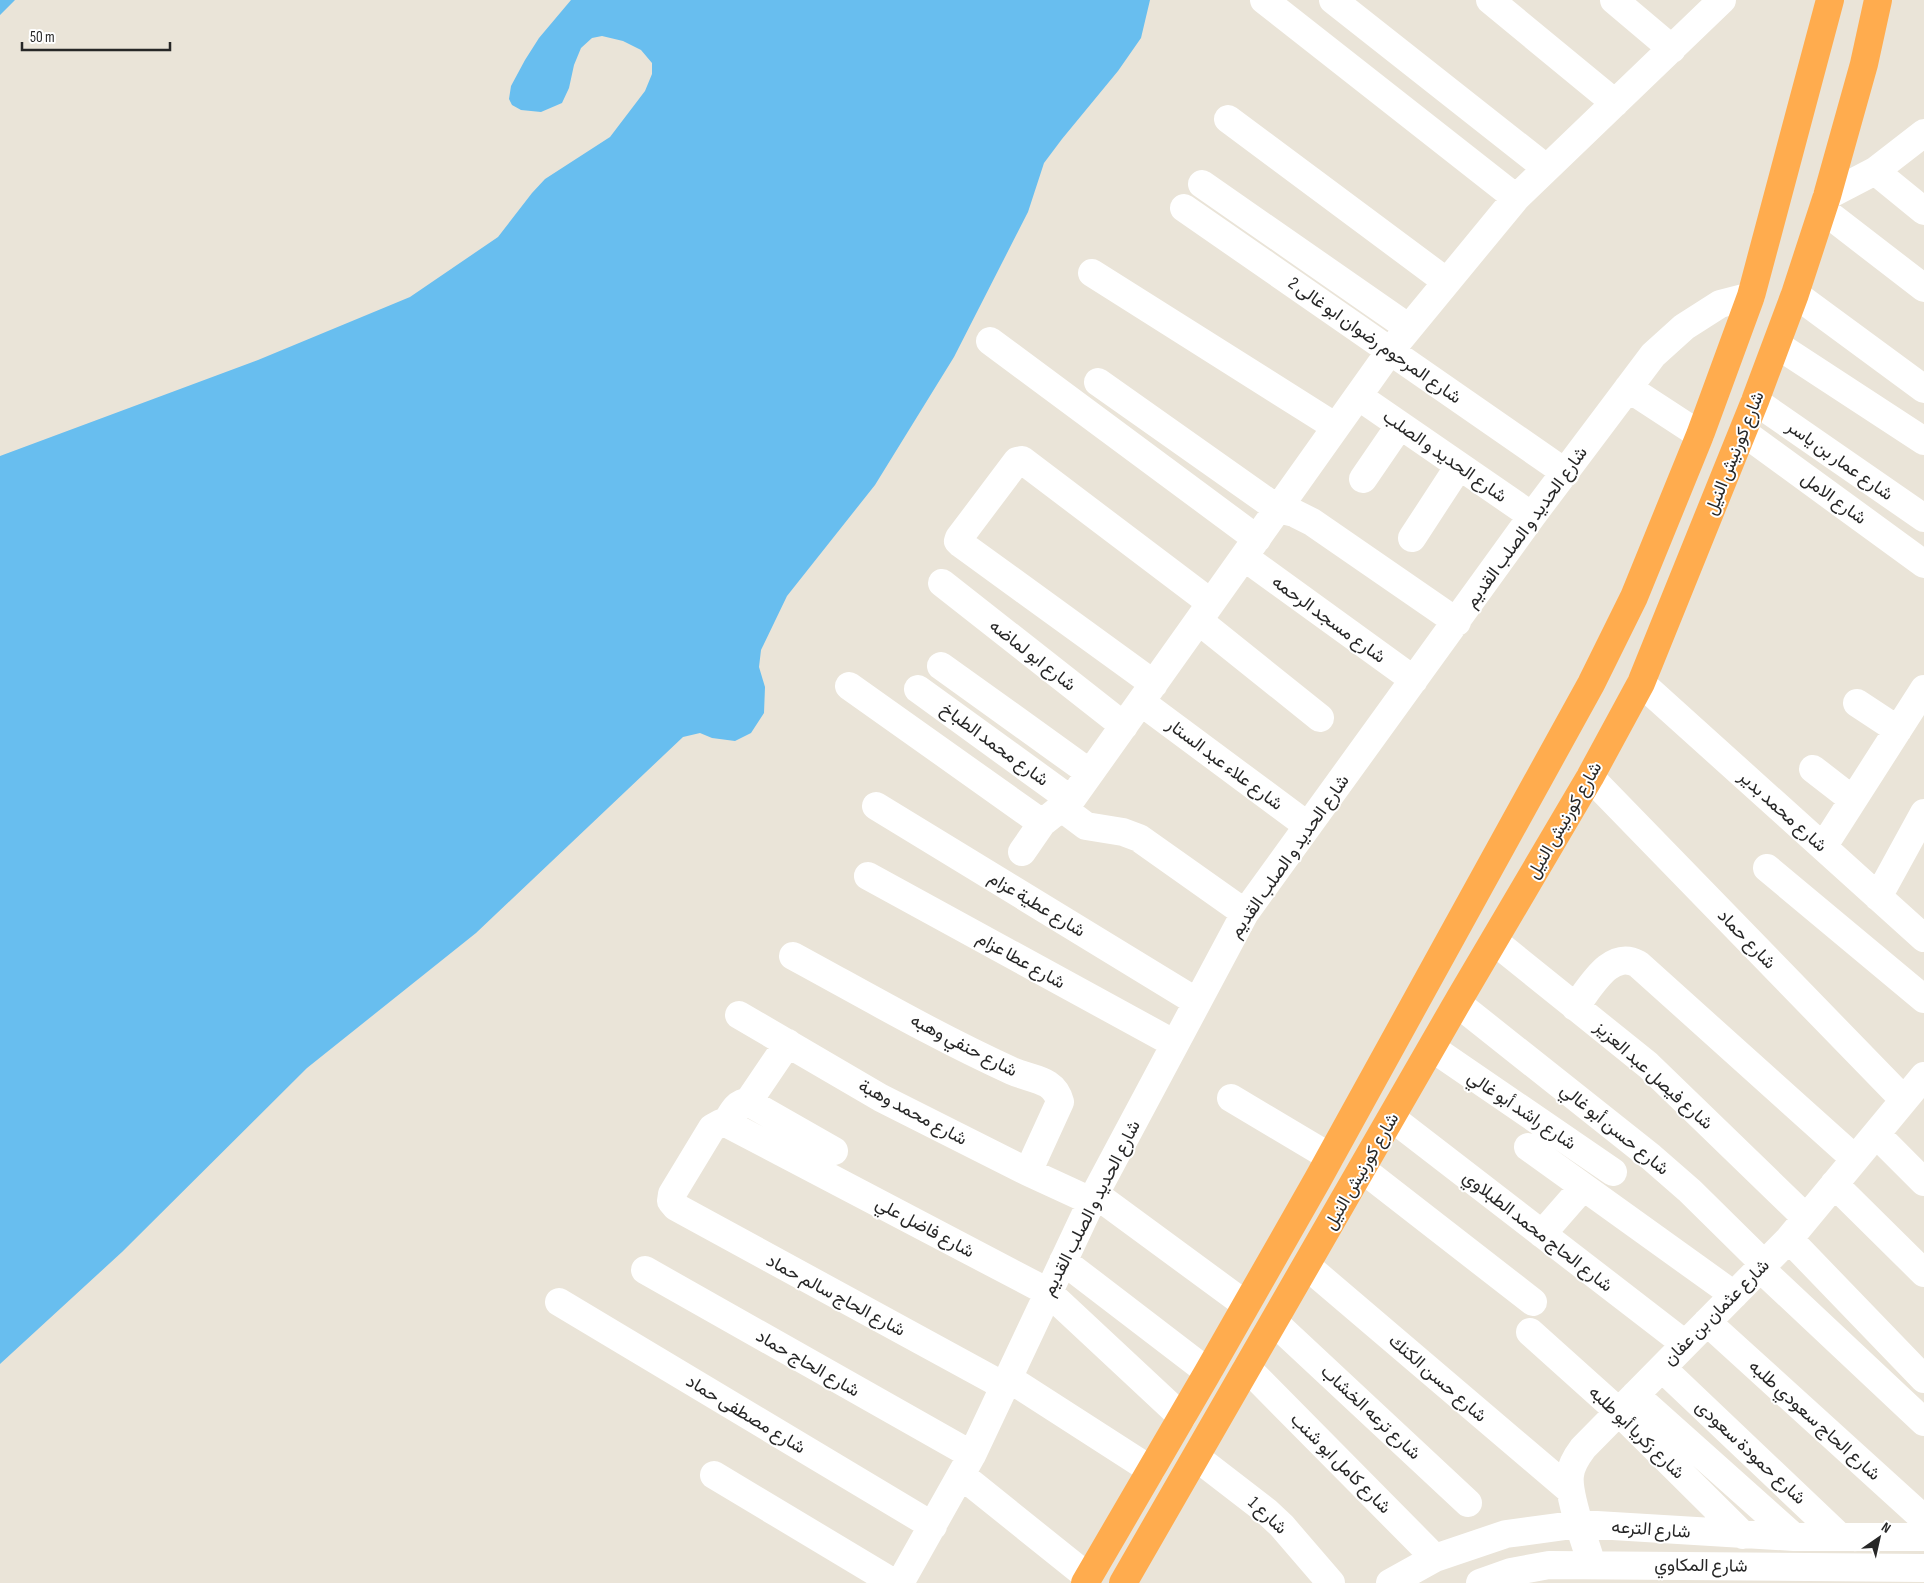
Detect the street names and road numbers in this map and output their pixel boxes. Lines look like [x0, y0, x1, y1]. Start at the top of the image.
street label: شارع المرحوم رضوان ابو غالى 2 [1284, 273, 1465, 409]
street label: شارع كورنيش النيل [1700, 388, 1770, 518]
street label: شارع الحديد و الصلب [1378, 406, 1511, 508]
street label: شارع عمار بن ياسر [1781, 415, 1897, 506]
street label: شارع الحديد و الصلب القديم [1461, 443, 1593, 613]
street label: شارع الامل [1797, 468, 1870, 530]
street label: شارع مسجد الرحمه [1267, 571, 1390, 668]
street label: شارع ابو لماضه [985, 615, 1080, 696]
street label: شارع محمد الطباخ [936, 698, 1053, 791]
street label: شارع علاء عبد الستار [1161, 713, 1287, 816]
street label: شارع كورنيش النيل [1522, 758, 1607, 883]
street label: شارع محمد بدير [1733, 766, 1831, 857]
street label: شارع الحديد و الصلب القديم [1225, 771, 1355, 942]
street label: شارع عطية عزام [984, 867, 1089, 942]
street label: شارع حماد [1712, 905, 1780, 974]
street label: شارع عطا عزام [972, 927, 1069, 994]
street label: شارع حنفي وهبه [905, 1010, 1021, 1085]
street label: شارع فيصل عبد العزيز [1589, 1016, 1717, 1135]
street label: شارع راشد أبو غالي [1461, 1066, 1580, 1158]
street label: شارع محمد وهبة [854, 1075, 971, 1151]
street label: شارع حسن أبو غالي [1554, 1079, 1673, 1183]
street label: شارع كورنيش النيل [1319, 1109, 1404, 1234]
street label: شارع الحديد و الصلب القديم [1038, 1117, 1146, 1300]
street label: شارع الحاج محمد الطبلاوي [1456, 1166, 1617, 1300]
street label: شارع فاضل علي [870, 1193, 978, 1266]
street label: شارع الحاج سالم حماد [762, 1250, 909, 1342]
street label: شارع عثمان بن عفان [1659, 1255, 1774, 1370]
street label: شارع الحاج حماد [752, 1325, 863, 1402]
street label: شارع حسن الكنك [1384, 1330, 1491, 1427]
street label: شارع الحاج سعودي طلبه [1742, 1356, 1885, 1488]
street label: شارع ترعه الخشاب [1316, 1361, 1425, 1465]
street label: شارع مصطفى حماد [682, 1371, 809, 1459]
street label: شارع زكريا أبو طلبه [1584, 1381, 1689, 1484]
street label: شارع حمودة سعودى [1690, 1396, 1810, 1510]
street label: شارع كامل ابو شنب [1285, 1409, 1395, 1519]
street label: شارع 1 [1243, 1492, 1291, 1539]
street label: شارع الترعه [1611, 1516, 1691, 1544]
street label: شارع المكاوي [1654, 1554, 1748, 1581]

